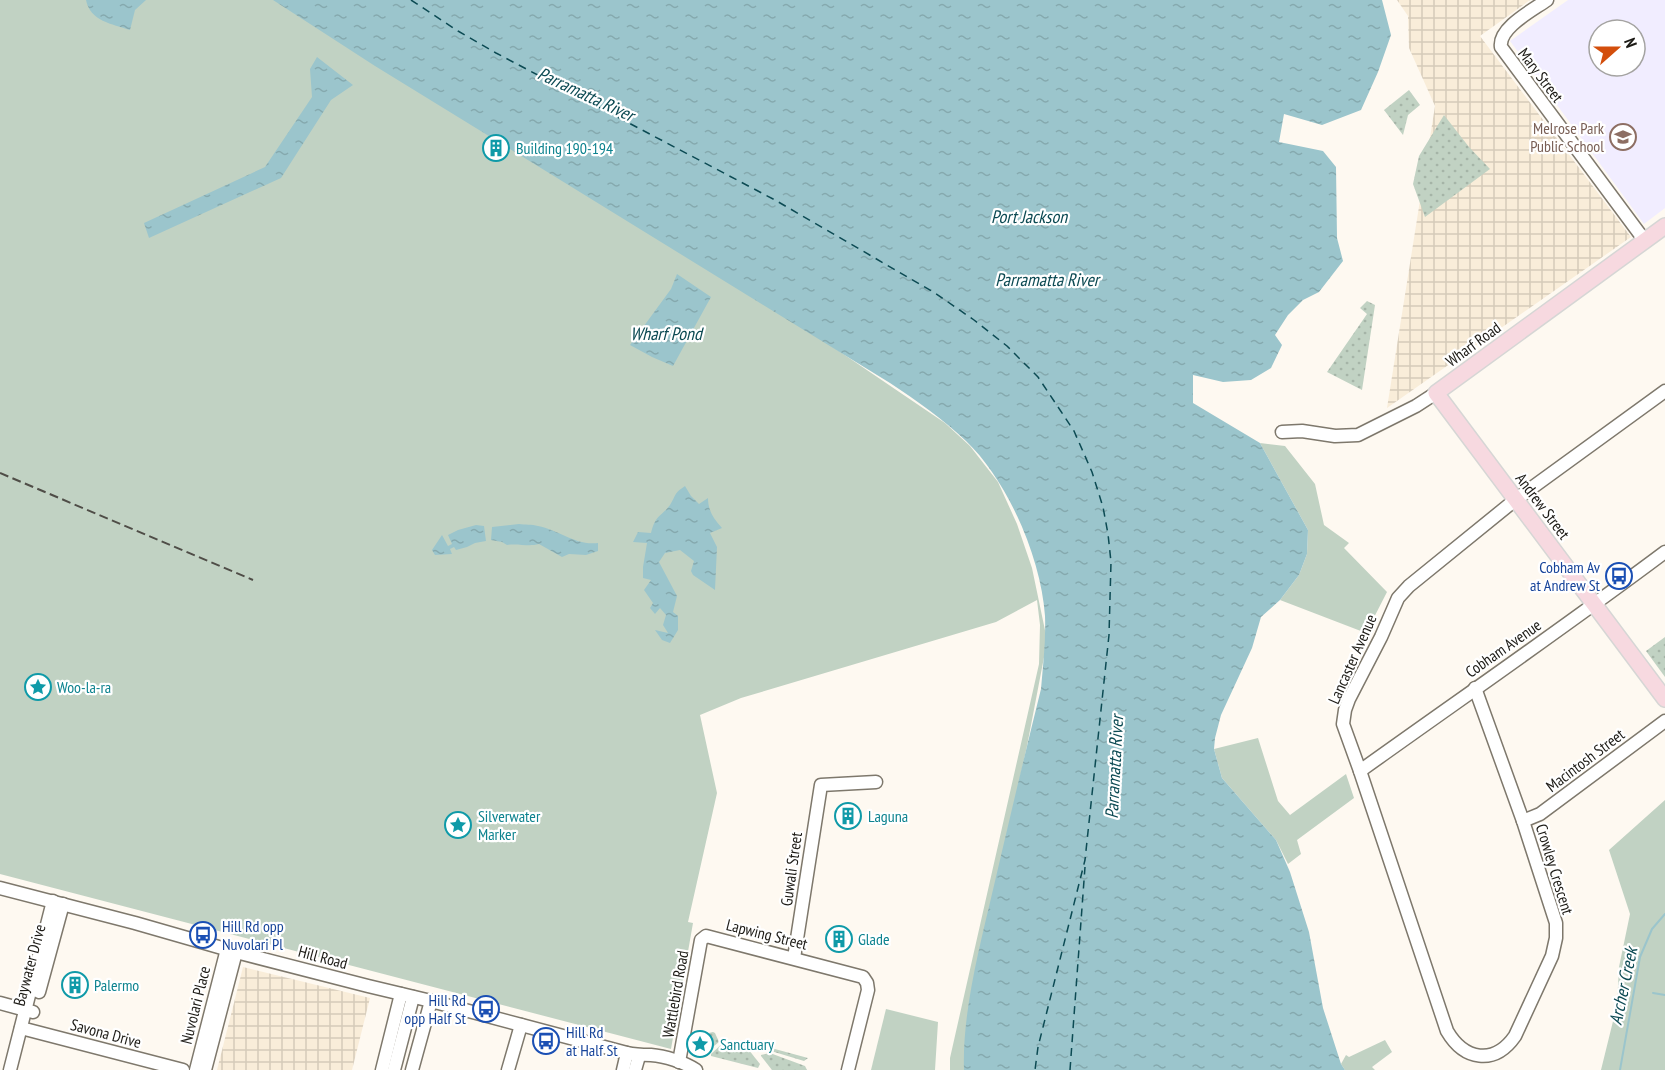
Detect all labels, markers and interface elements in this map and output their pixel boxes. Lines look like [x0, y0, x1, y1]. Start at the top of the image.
north arrow [1587, 18, 1647, 78]
text: N [1620, 35, 1642, 50]
street label: Mary Street [1514, 44, 1568, 107]
water label: Parramatta River [534, 62, 641, 128]
place label: Melrose Park Public School [1530, 118, 1605, 156]
school or university icon: Melrose Park Public School [1608, 122, 1638, 152]
building icon: Building 190-194 [481, 133, 511, 163]
place label: Building 190-194 [516, 138, 613, 158]
water label: Port Jackson [991, 205, 1068, 228]
water label: Parramatta River [995, 268, 1102, 291]
street label: Wharf Road [1441, 317, 1505, 371]
water label: Wharf Pond [630, 322, 704, 345]
street label: Andrew Street [1512, 469, 1575, 544]
place label: Cobham Av at Andrew St [1530, 557, 1601, 595]
bus stop icon: Cobham Av at Andrew St [1604, 561, 1634, 591]
street label: Lancaster Avenue [1323, 611, 1381, 707]
street label: Cobham Avenue [1461, 615, 1545, 681]
place icon: Woo-la-ra [23, 672, 53, 702]
place label: Woo-la-ra [57, 677, 111, 697]
water label: Parramatta River [1100, 712, 1128, 819]
street label: Macintosh Street [1542, 724, 1629, 796]
building icon: Laguna [833, 801, 863, 831]
place label: Silverwater Marker [478, 806, 541, 844]
place label: Laguna [868, 806, 908, 826]
place icon: Silverwater Marker [443, 810, 473, 840]
street label: Crowley Crescent [1532, 821, 1578, 917]
street label: Guwali Street [776, 830, 806, 907]
street label: Lapwing Street [724, 914, 810, 954]
place label: Hill Rd opp Nuvolari Pl [222, 916, 284, 954]
bus stop icon: Hill Rd opp Nuvolari Pl [188, 920, 218, 950]
street label: Baywater Drive [9, 922, 49, 1008]
building icon: Glade [824, 924, 854, 954]
place label: Glade [858, 929, 890, 949]
street label: Hill Road [296, 941, 350, 973]
water label: Archer Creek [1604, 943, 1643, 1027]
street label: Wattlebird Road [657, 949, 693, 1039]
street label: Nuvolari Place [176, 964, 214, 1046]
building icon: Palermo [60, 970, 90, 1000]
place label: Palermo [94, 975, 139, 995]
place label: Hill Rd opp Half St [404, 990, 467, 1028]
bus stop icon: Hill Rd opp Half St [471, 994, 501, 1024]
street label: Savona Drive [69, 1014, 143, 1052]
place label: Hill Rd at Half St [566, 1022, 618, 1060]
bus stop icon: Hill Rd at Half St [531, 1026, 561, 1056]
place icon: Sanctuary [685, 1029, 715, 1059]
place label: Sanctuary [720, 1034, 774, 1054]

